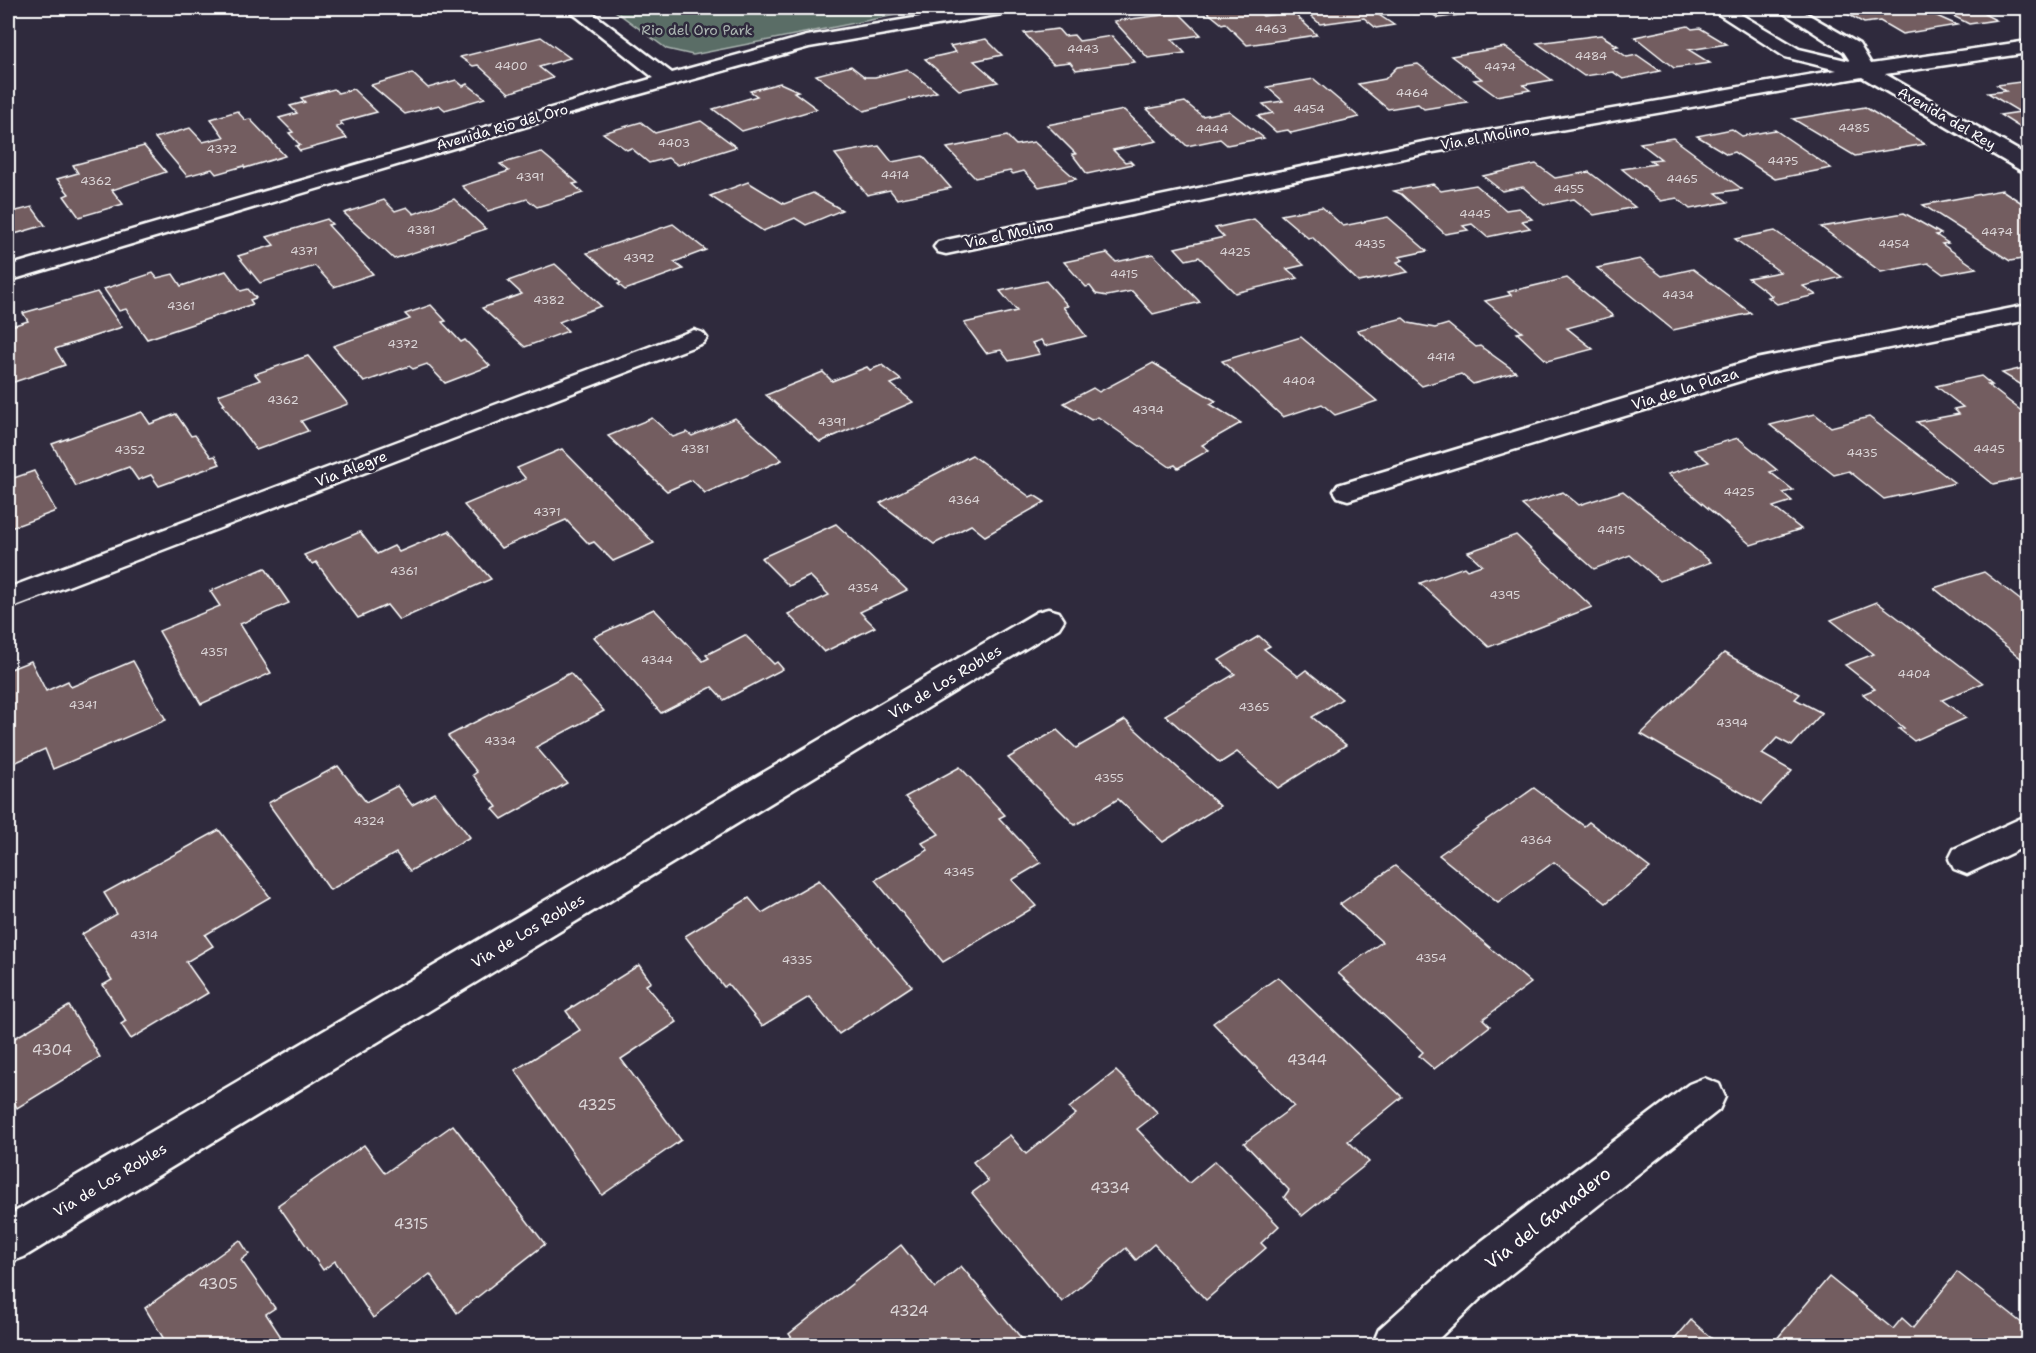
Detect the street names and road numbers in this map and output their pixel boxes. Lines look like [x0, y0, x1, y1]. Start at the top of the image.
street label: Avenida del Rey [1895, 83, 1999, 153]
street label: Avenida Rio del Oro [434, 100, 570, 154]
street label: Via el Molino [1439, 120, 1531, 154]
street label: Via el Molino [963, 216, 1055, 252]
street label: Via de la Plaza [1629, 363, 1742, 415]
street label: Via Alegre [312, 446, 390, 492]
street label: Via de Los Robles [885, 640, 1005, 724]
street label: Via de Los Robles [468, 889, 588, 973]
street label: Via de Los Robles [50, 1138, 170, 1222]
street label: Via del Ganadero [1480, 1161, 1616, 1275]

